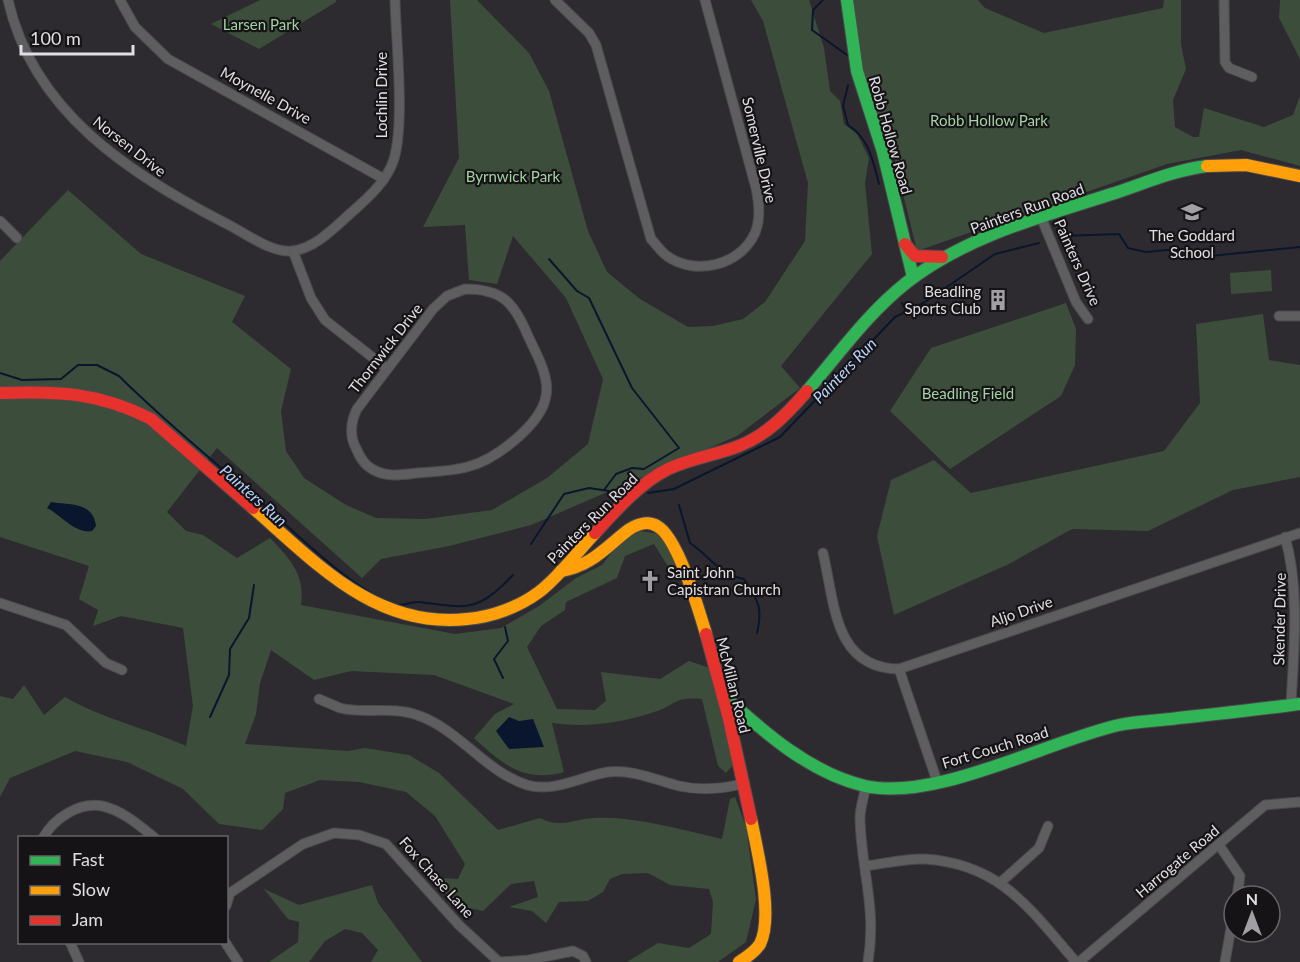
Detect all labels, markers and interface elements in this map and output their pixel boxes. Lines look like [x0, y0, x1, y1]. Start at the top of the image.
park label: Larsen Park [223, 15, 300, 33]
scale bar [21, 18, 134, 56]
text: 100 m [30, 27, 81, 49]
street label: Lochlin Drive [372, 52, 390, 138]
street label: Moynelle Drive [218, 63, 314, 127]
street label: Robb Hollow Road [866, 74, 916, 196]
street label: Somerville Drive [739, 95, 781, 205]
park label: Robb Hollow Park [930, 111, 1048, 129]
street label: Norsen Drive [90, 112, 170, 180]
park label: Byrnwick Park [466, 167, 561, 185]
street label: Painters Run Road [968, 179, 1086, 237]
school or university icon: The Goddard School [1180, 200, 1204, 224]
street label: Painters Drive [1051, 216, 1105, 308]
place label: The Goddard School [1149, 226, 1235, 261]
place label: Beadling Sports Club [905, 282, 981, 317]
building icon: Beadling Sports Club [986, 288, 1010, 312]
street label: Thornwick Drive [344, 299, 426, 397]
water label: Painters Run [808, 333, 880, 407]
park label: Beadling Field [922, 384, 1014, 402]
water label: Painters Run [217, 460, 291, 530]
street label: Painters Run Road [543, 469, 641, 567]
place label: Saint John Capistran Church [667, 563, 781, 598]
church icon: Saint John Capistran Church [638, 569, 662, 593]
street label: Skender Drive [1269, 572, 1289, 665]
street label: Aljo Drive [987, 592, 1055, 630]
street label: McMillan Road [713, 635, 755, 735]
street label: Fort Couch Road [940, 722, 1050, 772]
street label: Harrogate Road [1132, 821, 1222, 901]
street label: Fox Chase Lane [396, 833, 478, 921]
legend [18, 836, 228, 944]
text: Fast [72, 848, 105, 870]
text: Slow [72, 878, 110, 900]
north arrow [1222, 884, 1282, 944]
text: N [1246, 889, 1258, 908]
text: Jam [72, 908, 103, 930]

